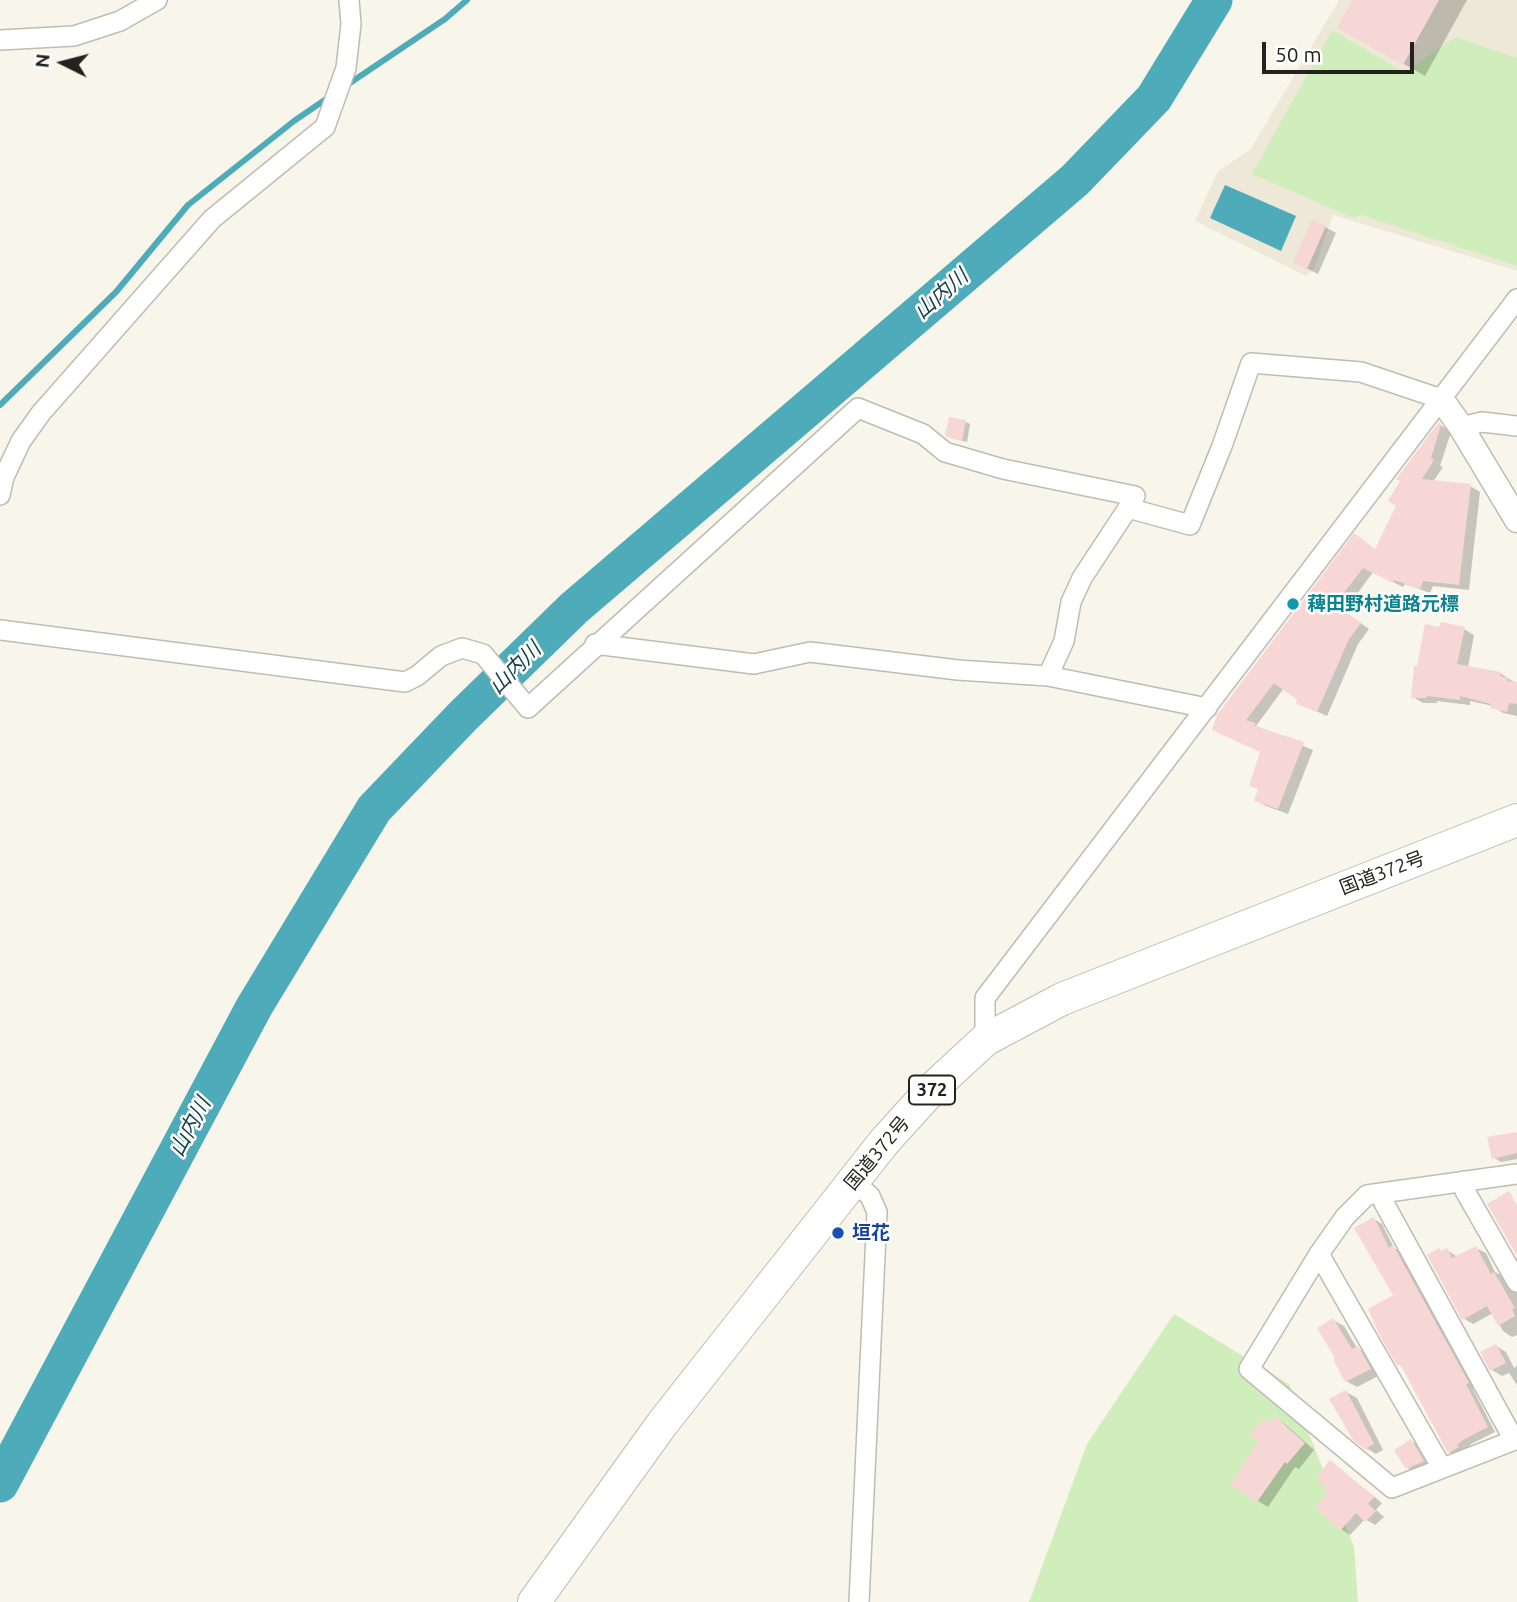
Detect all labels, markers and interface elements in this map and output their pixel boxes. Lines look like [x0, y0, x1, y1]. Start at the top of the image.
north arrow [28, 28, 98, 98]
scale bar [1265, 28, 1417, 72]
text: 50 m [1275, 42, 1322, 66]
text: N [30, 53, 54, 69]
water label: 山内川 [909, 264, 973, 324]
place label: 薭田野村道路元標 [1307, 593, 1459, 615]
marker: 薭田野村道路元標 [1285, 596, 1301, 612]
water label: 山内川 [484, 637, 546, 699]
street label: 国道372号 [1336, 846, 1428, 900]
road number: 372 [909, 1076, 955, 1105]
water label: 山内川 [164, 1093, 216, 1161]
street label: 国道372号 [840, 1112, 914, 1194]
place label: 垣花 [852, 1222, 890, 1244]
marker: 垣花 [830, 1225, 846, 1241]

